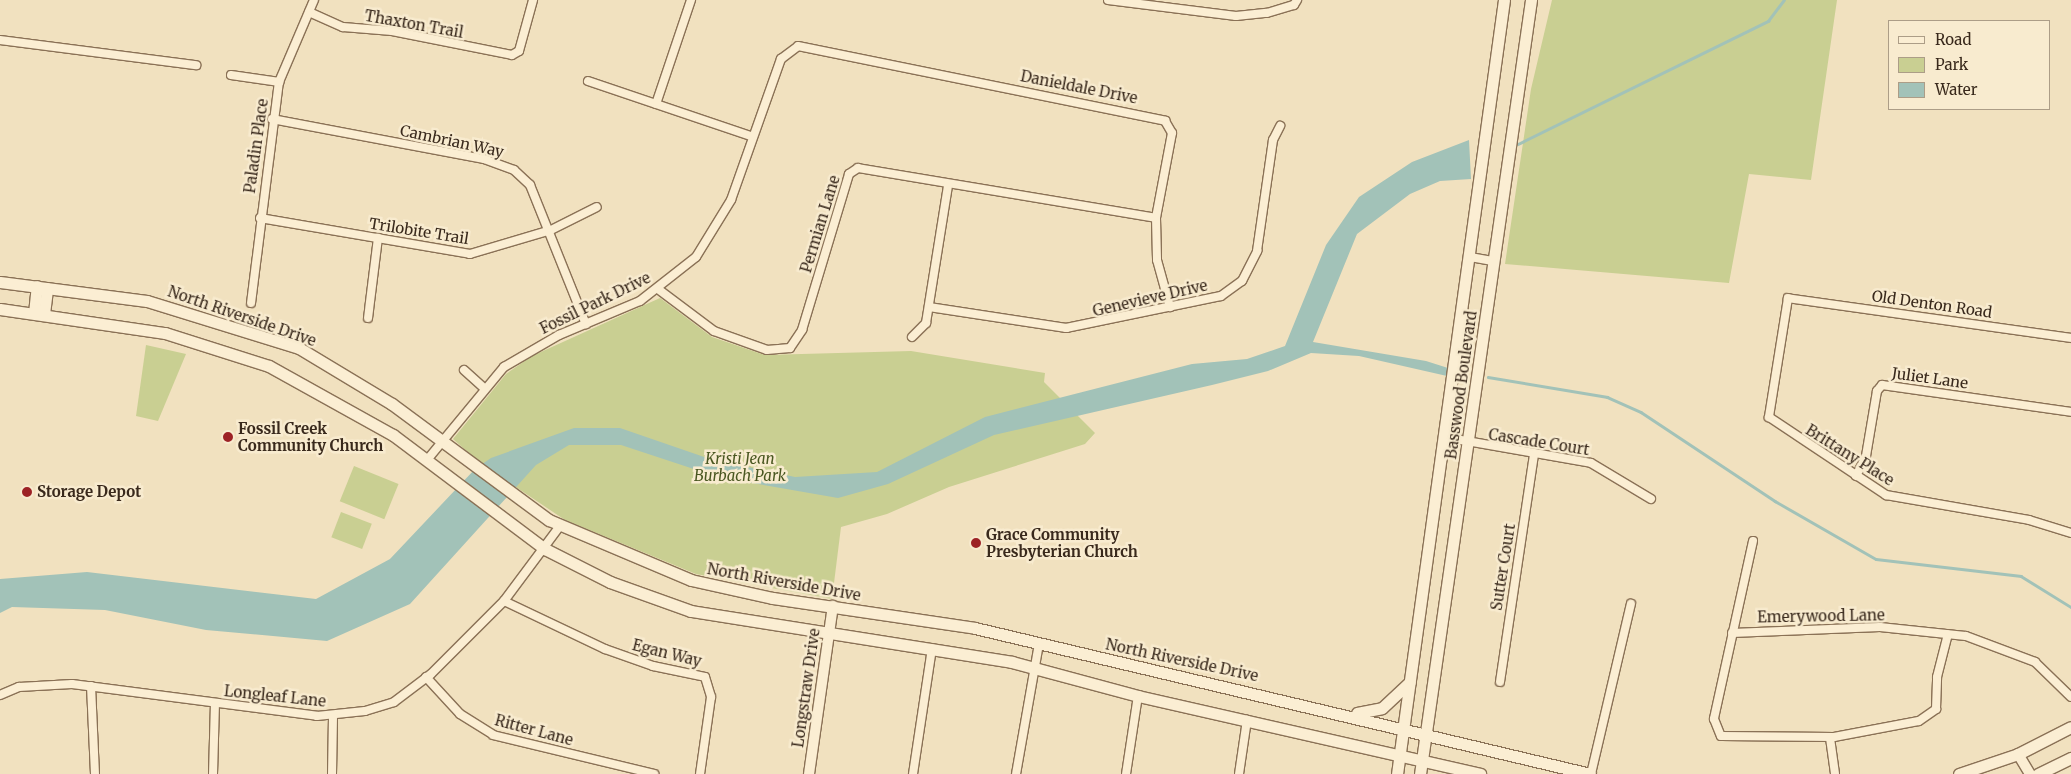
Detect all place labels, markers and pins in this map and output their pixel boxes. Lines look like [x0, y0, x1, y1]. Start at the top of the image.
place label: Fossil Creek Community Church [238, 419, 383, 454]
marker: Fossil Creek Community Church [222, 431, 234, 443]
place label: Storage Depot [37, 483, 141, 501]
marker: Storage Depot [21, 486, 33, 498]
place label: Grace Community Presbyterian Church [986, 525, 1138, 560]
marker: Grace Community Presbyterian Church [970, 537, 982, 549]

